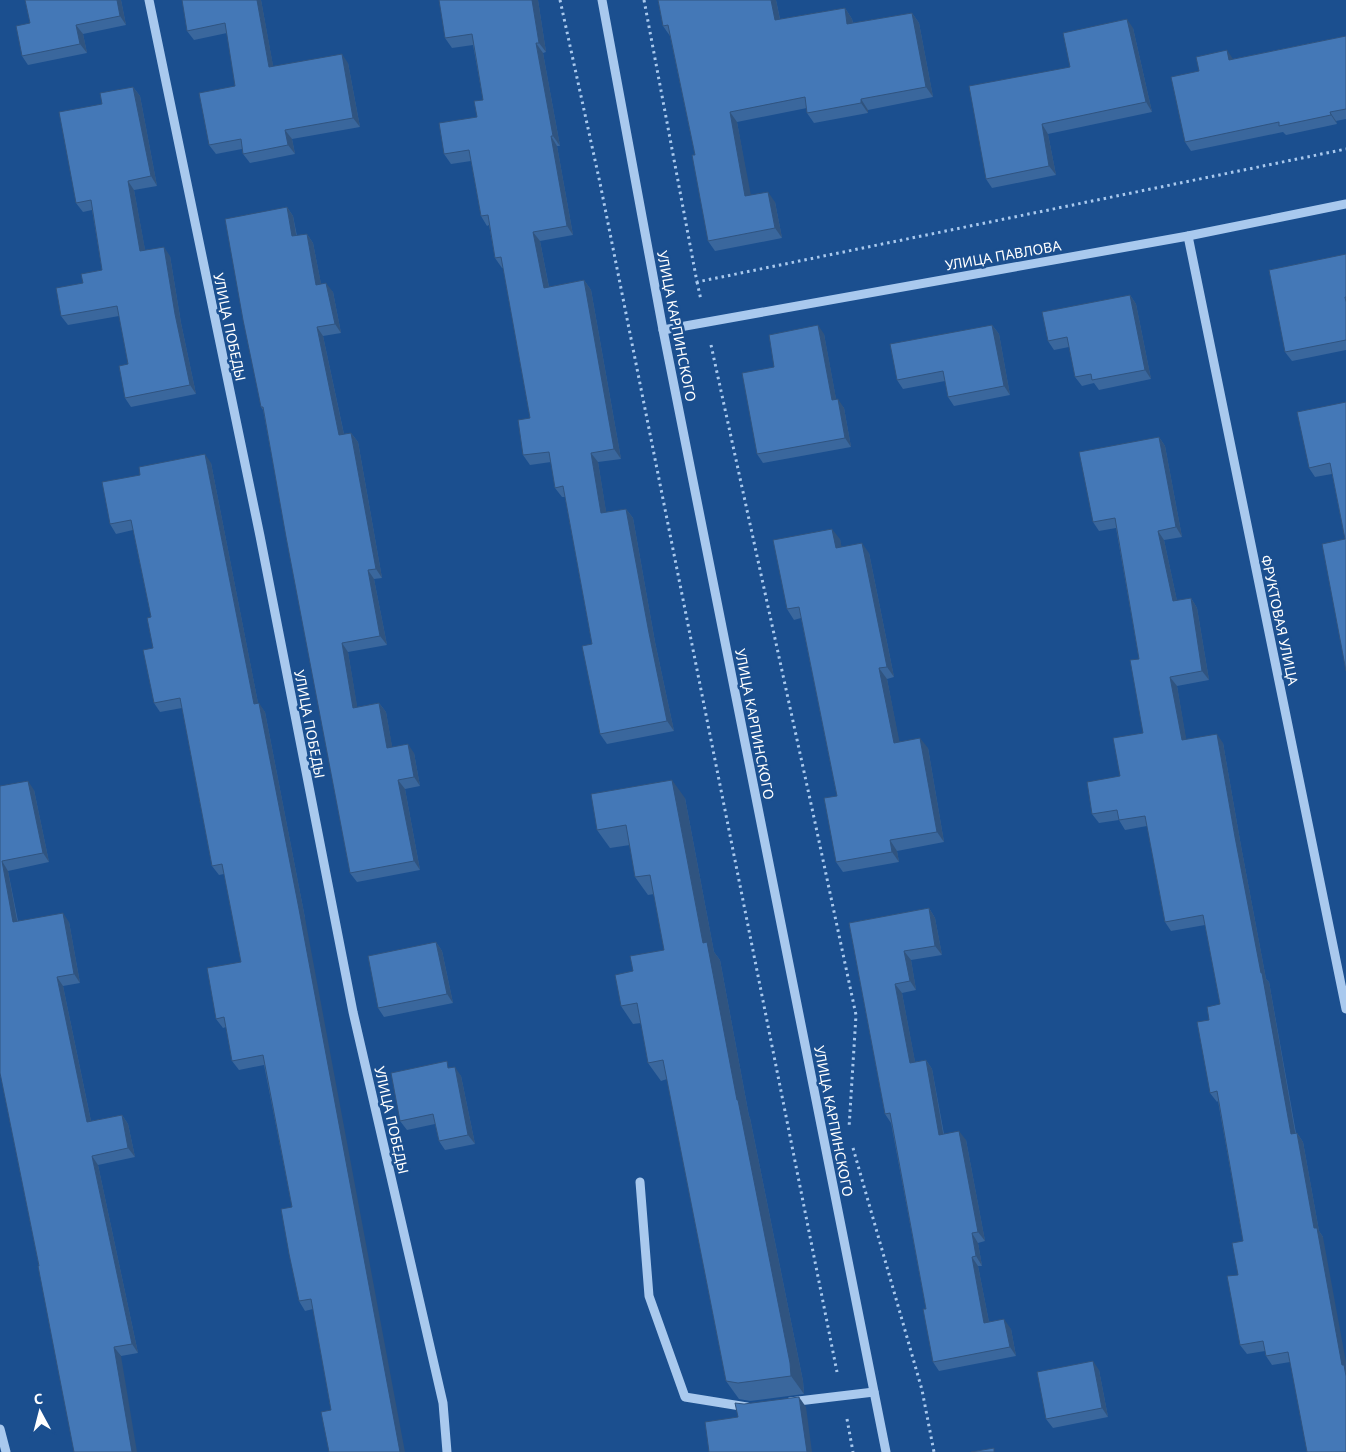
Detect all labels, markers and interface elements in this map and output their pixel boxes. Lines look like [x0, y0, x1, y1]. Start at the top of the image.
street label: УЛИЦА ПАВЛОВА [944, 235, 1063, 275]
street label: УЛИЦА КАРПИНСКОГО [653, 249, 701, 403]
street label: УЛИЦА ПОБЕДЫ [209, 271, 251, 383]
street label: ФРУКТОВАЯ УЛИЦА [1257, 553, 1303, 687]
street label: УЛИЦА КАРПИНСКОГО [731, 647, 779, 801]
street label: УЛИЦА ПОБЕДЫ [290, 668, 330, 780]
street label: УЛИЦА КАРПИНСКОГО [810, 1044, 858, 1198]
street label: УЛИЦА ПОБЕДЫ [370, 1064, 414, 1176]
north arrow [15, 1387, 65, 1437]
text: С [33, 1389, 44, 1409]

